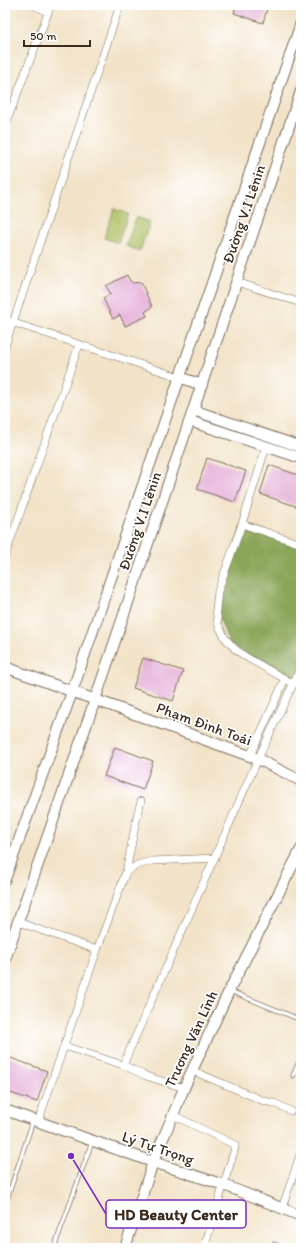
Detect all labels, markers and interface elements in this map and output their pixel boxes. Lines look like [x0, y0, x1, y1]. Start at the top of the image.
scale bar [24, 22, 90, 48]
text: 50 m [30, 29, 56, 43]
street label: Đường V.I Lênin [219, 162, 269, 266]
street label: Đường V.I Lênin [115, 469, 165, 573]
street label: Phạm Đình Toái [154, 698, 254, 750]
street label: Trương Văn Lĩnh [161, 987, 221, 1090]
street label: Lý Tự Trọng [120, 1127, 197, 1169]
callout: HD Beauty Center [106, 1200, 246, 1228]
text: HD Beauty Center [114, 1205, 239, 1225]

